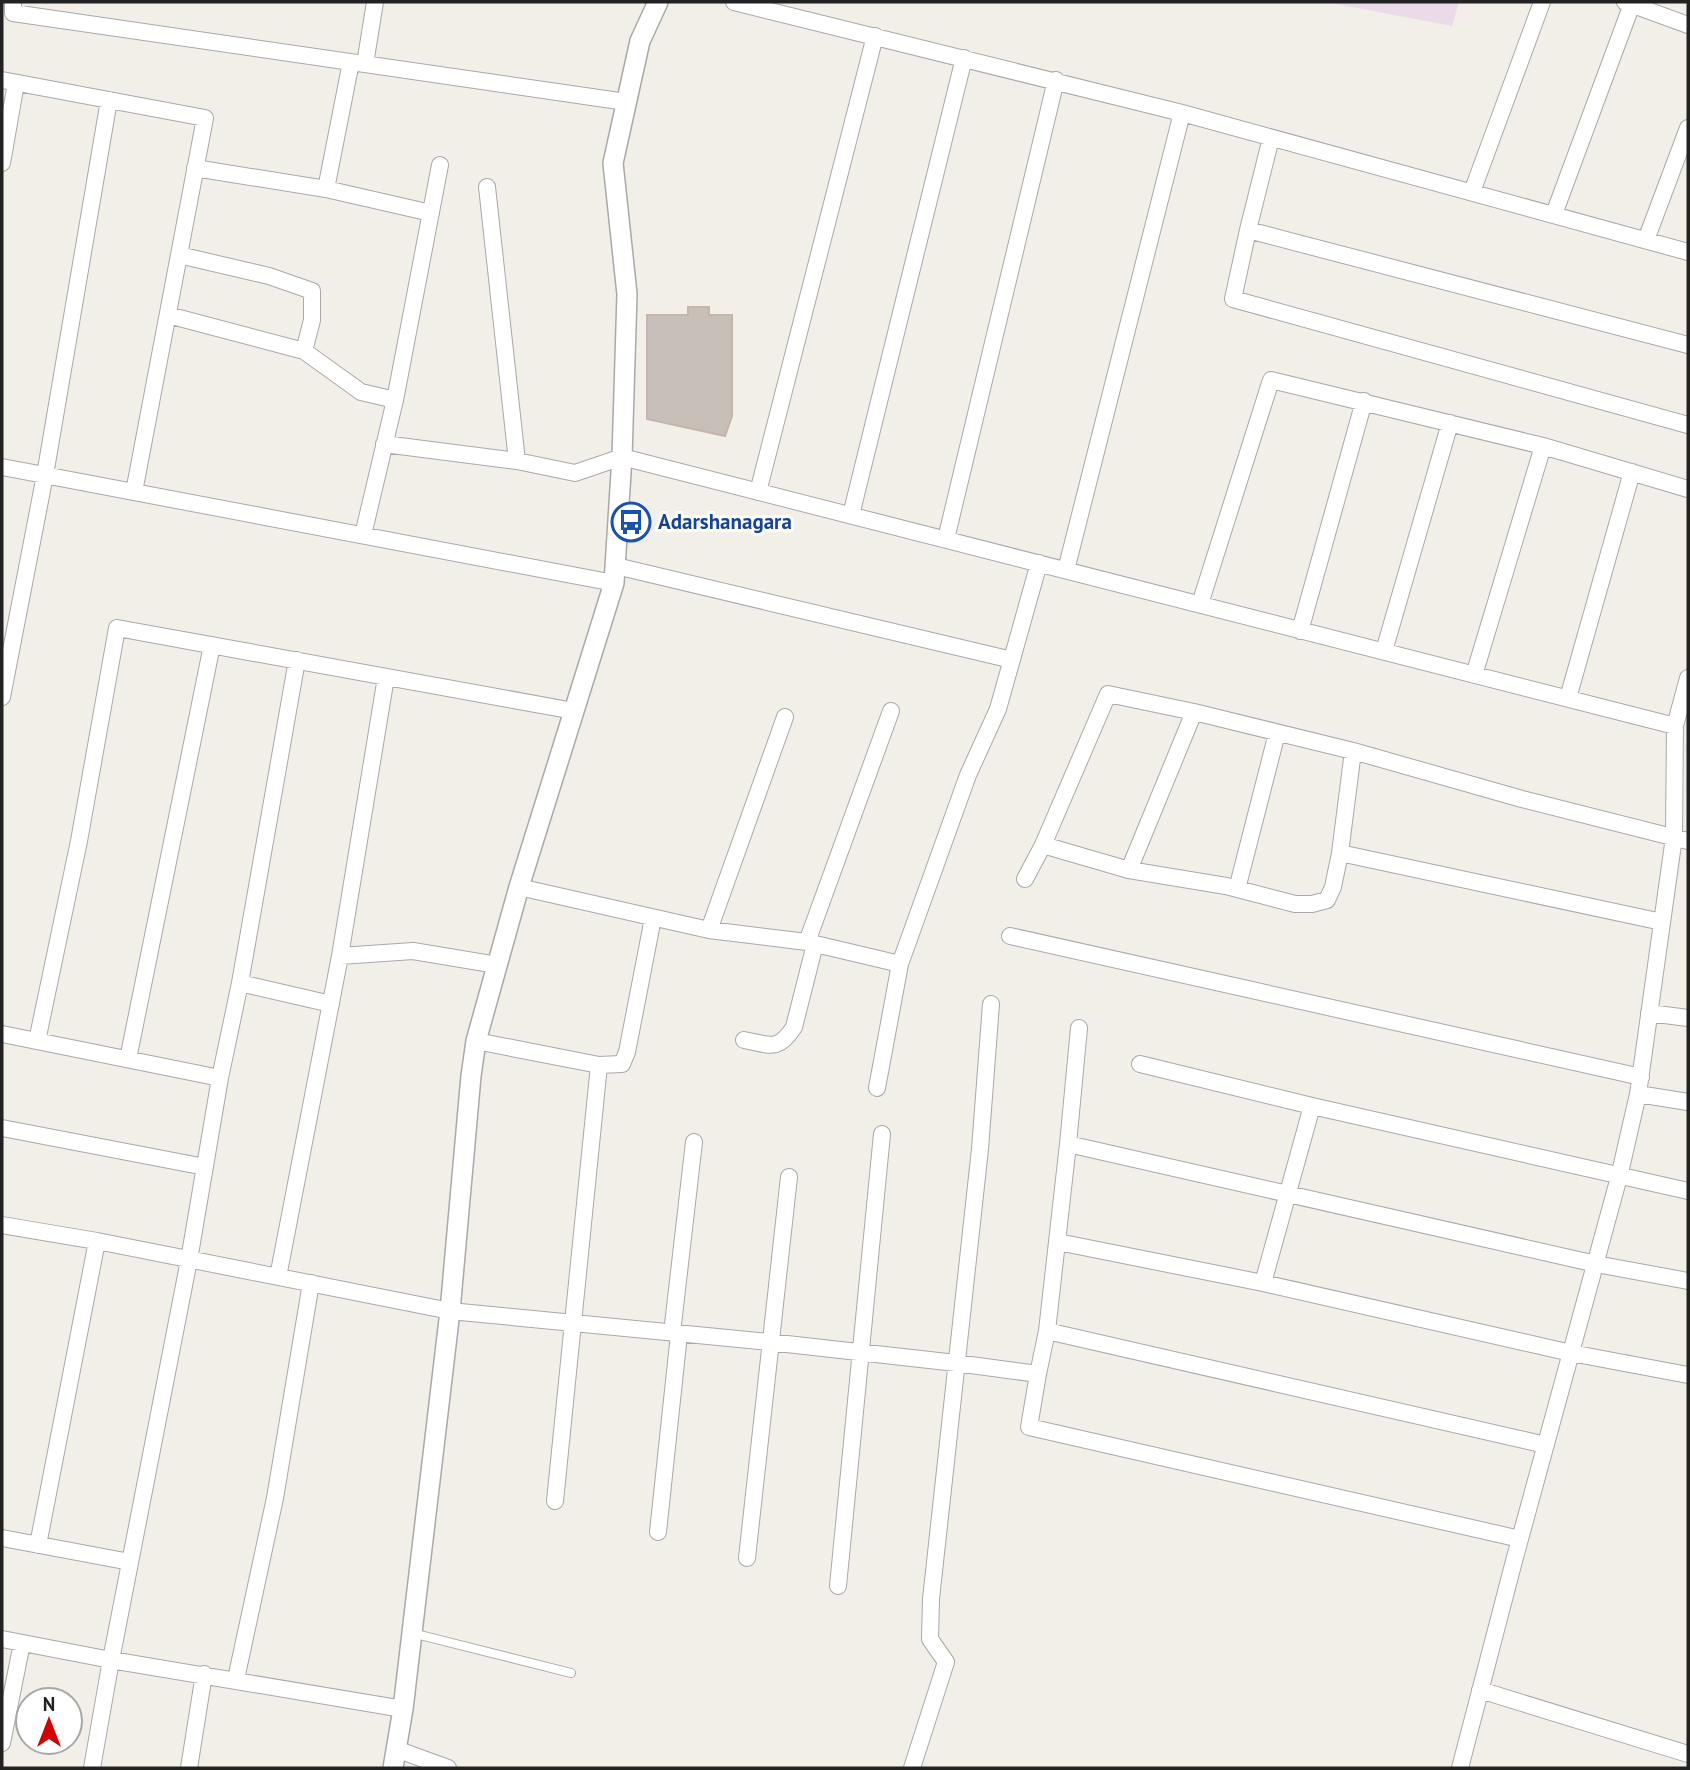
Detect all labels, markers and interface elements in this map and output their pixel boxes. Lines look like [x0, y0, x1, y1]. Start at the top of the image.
bus stop icon: Adarshanagara [610, 501, 652, 543]
place label: Adarshanagara [658, 508, 792, 535]
north arrow [14, 1686, 84, 1756]
text: N [43, 1692, 55, 1716]

